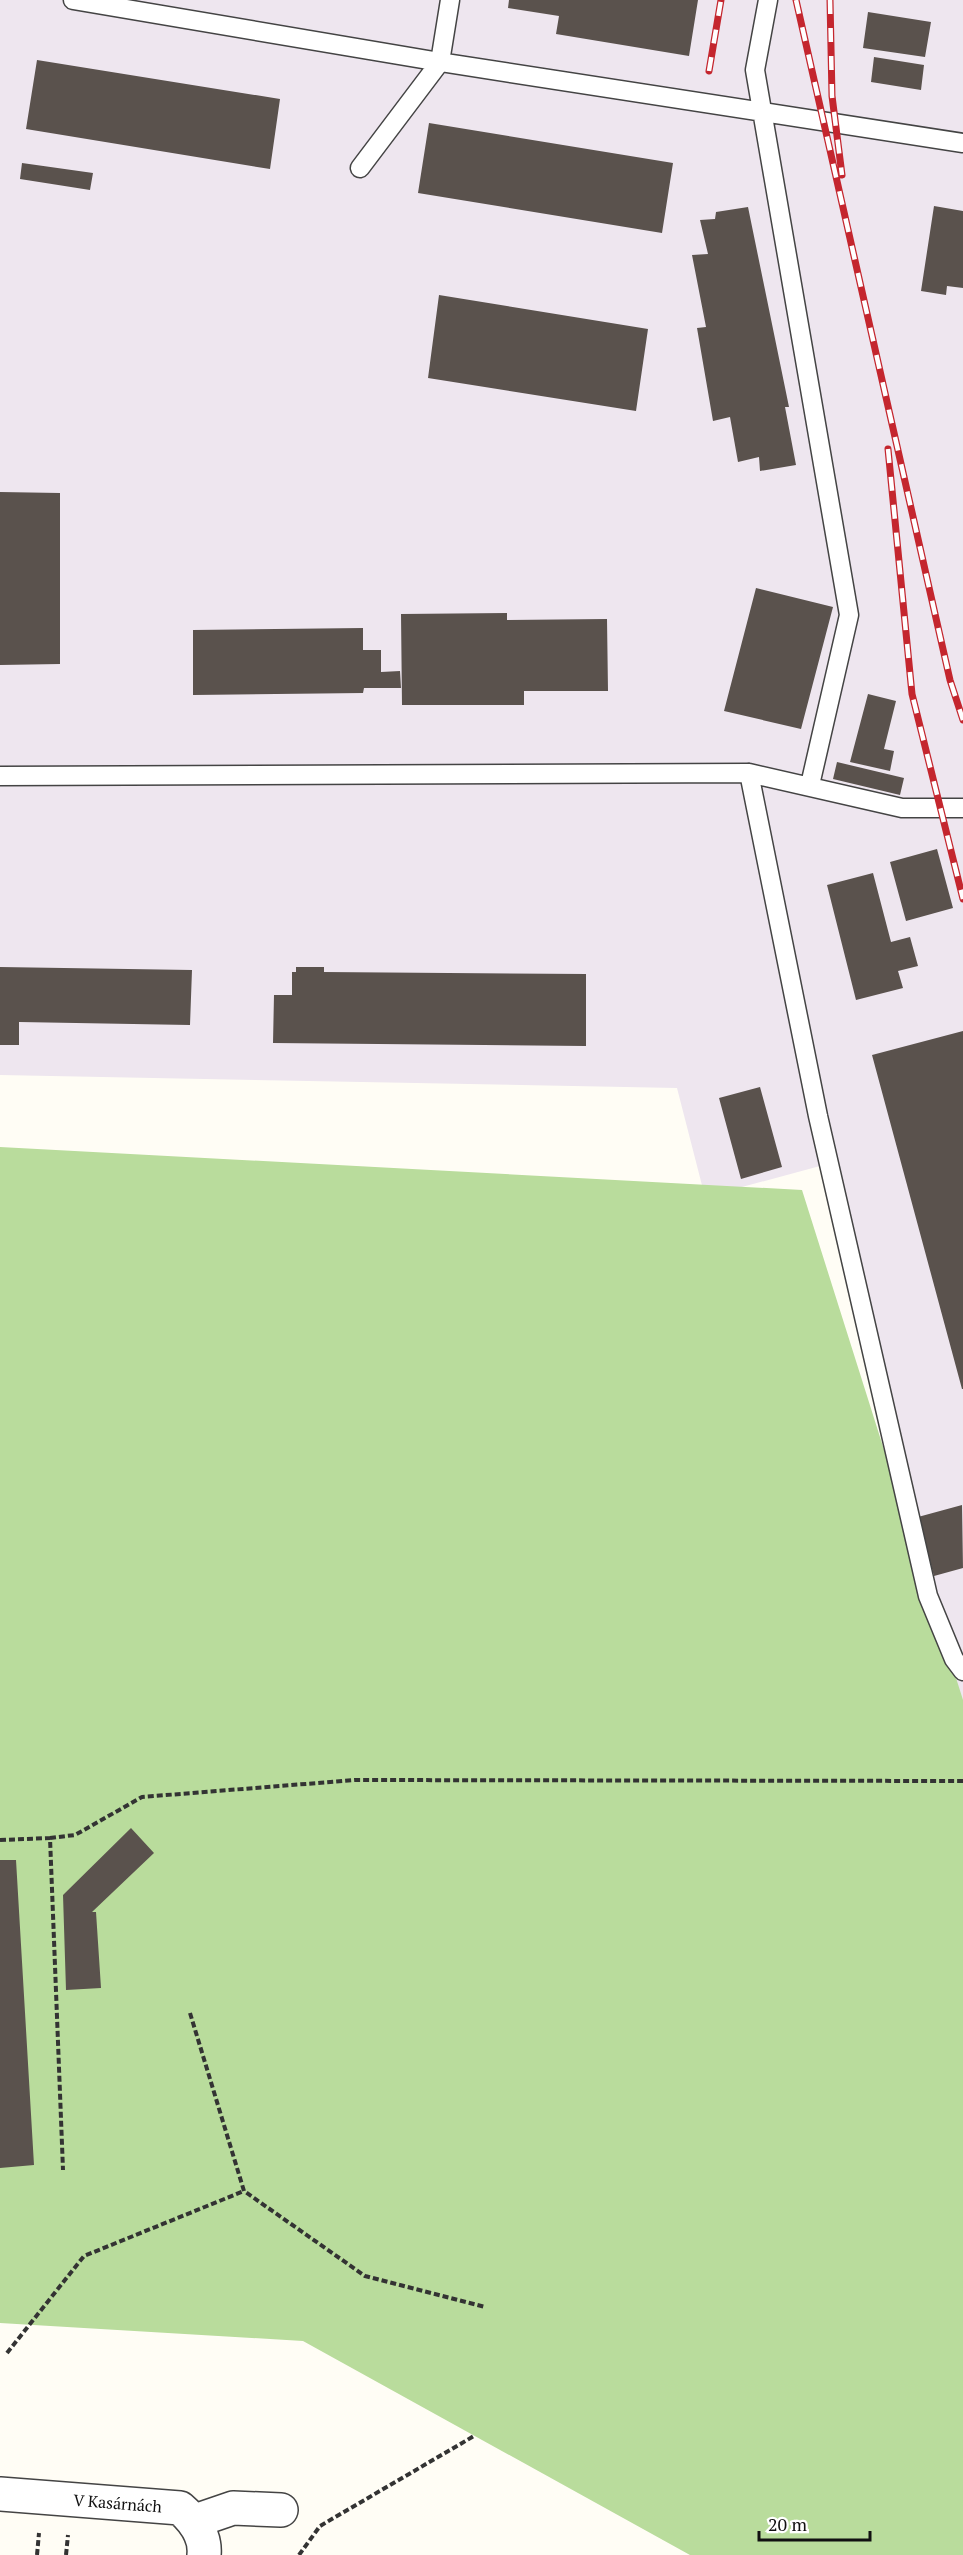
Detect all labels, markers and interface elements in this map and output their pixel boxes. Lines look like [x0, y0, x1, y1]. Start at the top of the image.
street label: V Kasárnách [73, 2489, 163, 2518]
scale bar [759, 2504, 870, 2542]
text: 20 m [768, 2512, 808, 2536]

